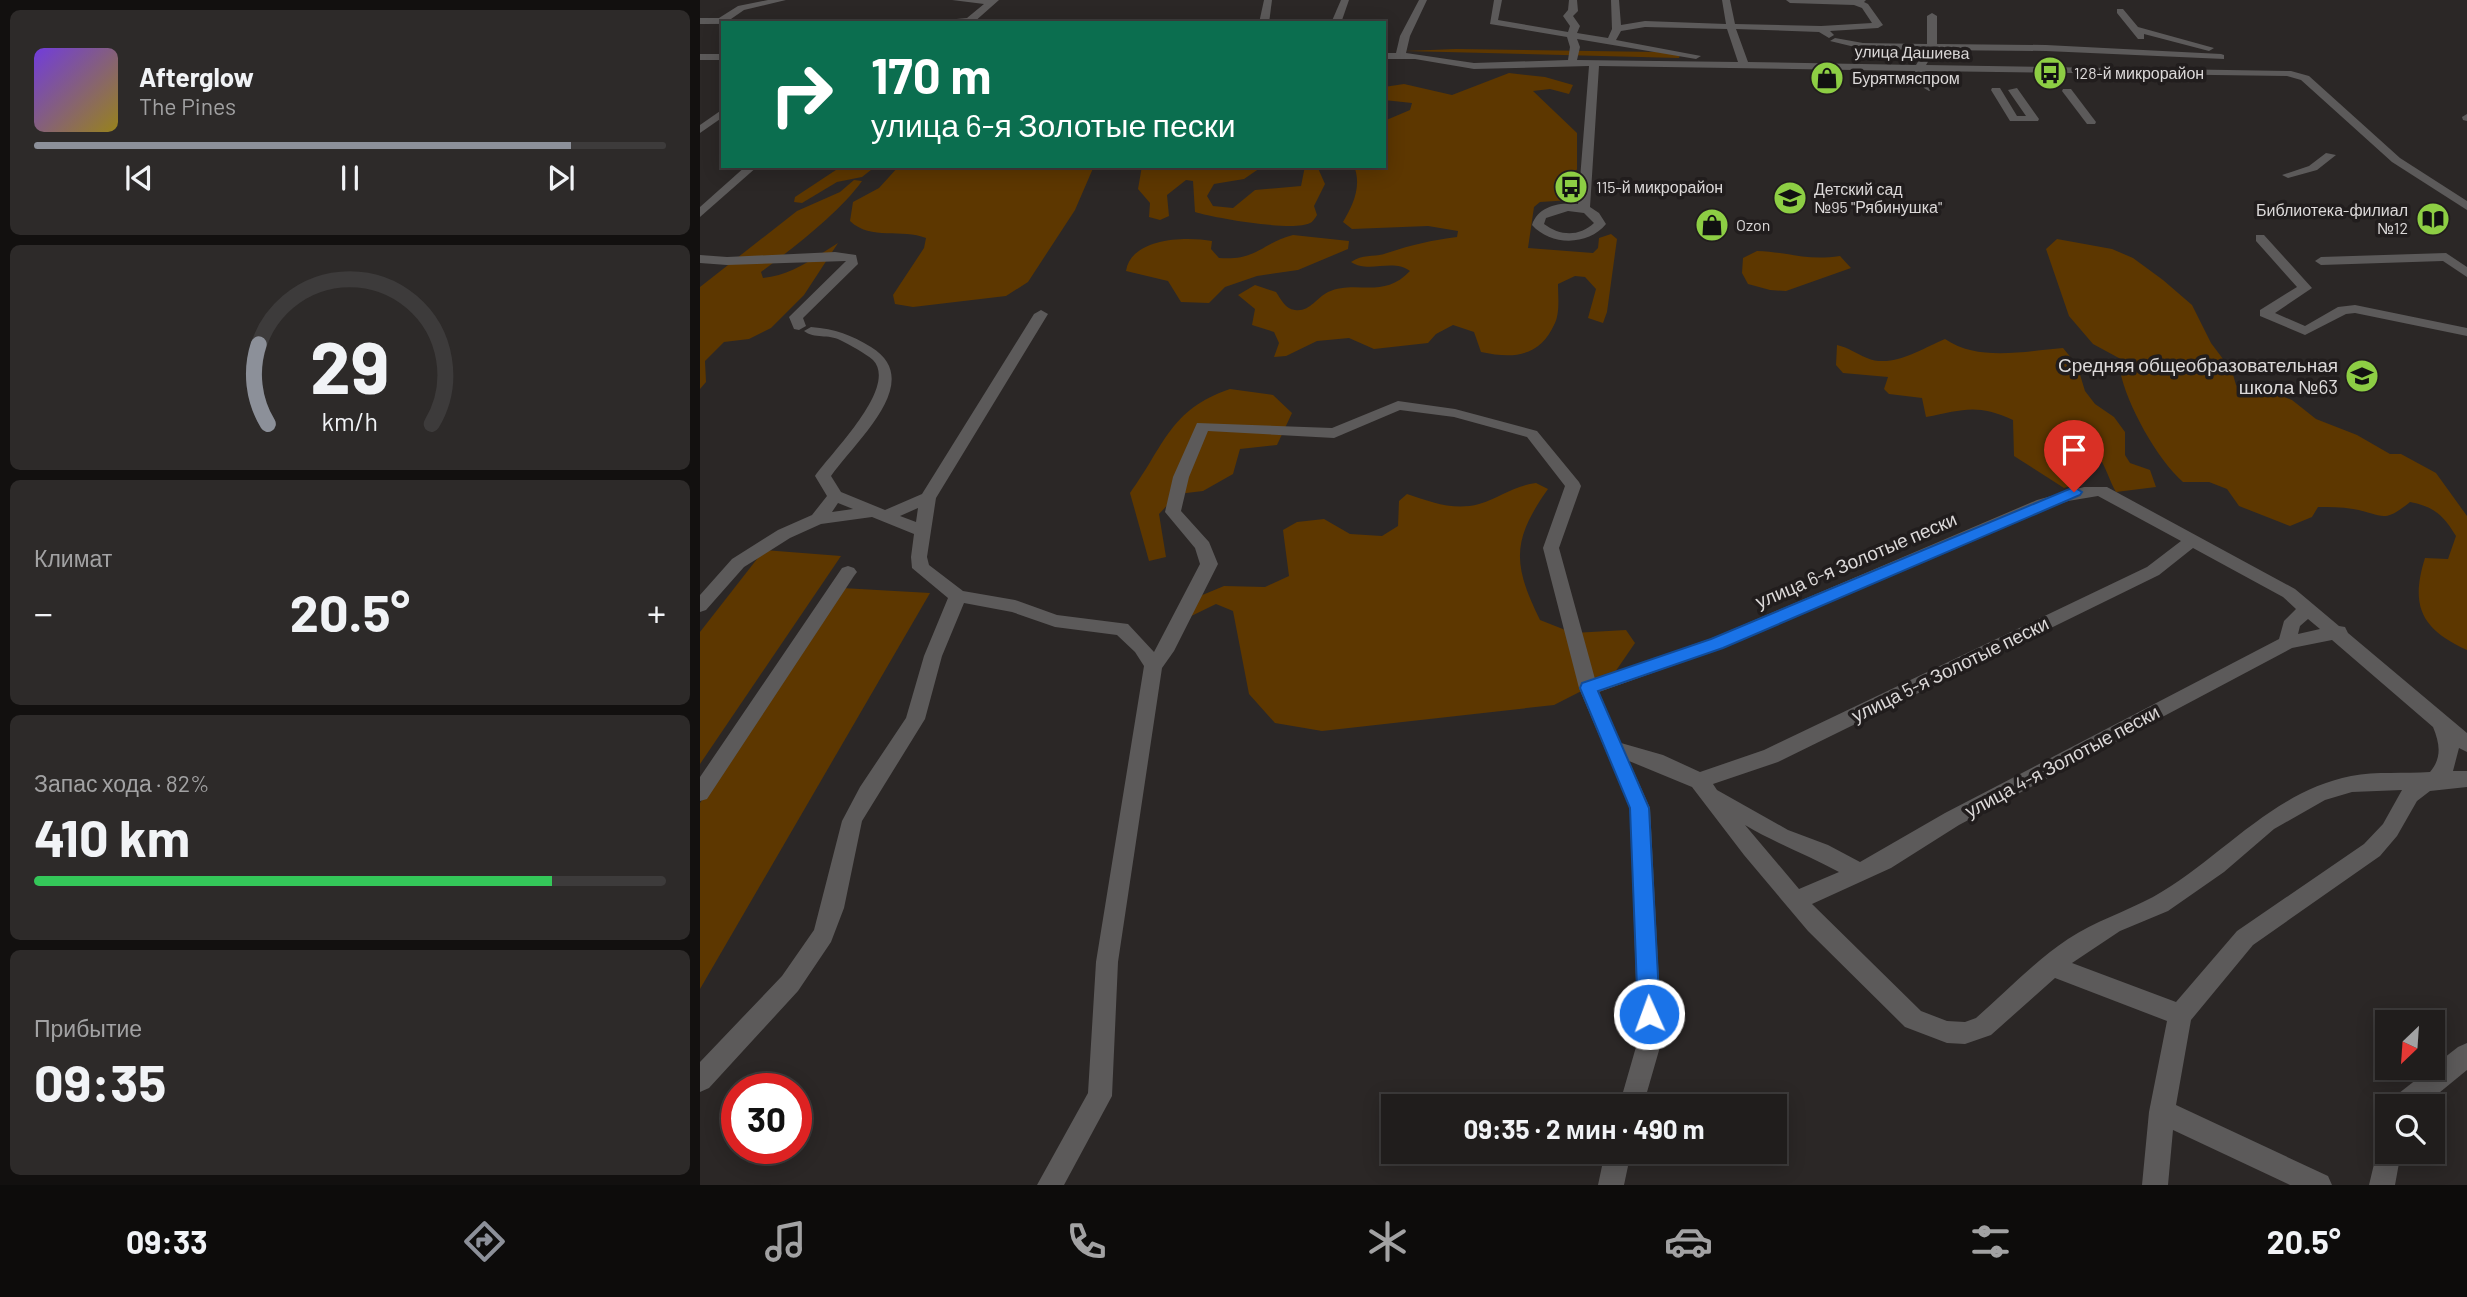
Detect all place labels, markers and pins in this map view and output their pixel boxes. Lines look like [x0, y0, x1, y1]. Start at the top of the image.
bus stop icon: 128-й микрорайон [2031, 54, 2069, 92]
shop icon: Бурятмяспром [1808, 59, 1846, 97]
place label: 128-й микрорайон [2074, 63, 2204, 82]
place label: Бурятмяспром [1852, 68, 1960, 87]
bus stop icon: 115-й микрорайон [1552, 168, 1590, 206]
place label: 115-й микрорайон [1596, 177, 1723, 196]
school or university icon: Детский сад №95 "Рябинушка" [1771, 179, 1809, 217]
place label: Детский сад №95 "Рябинушка" [1814, 179, 1942, 216]
place label: Библиотека-филиал №12 [2256, 200, 2408, 237]
library icon: Библиотека-филиал №12 [2414, 200, 2452, 238]
shop icon: Ozon [1693, 206, 1731, 244]
place label: Ozon [1736, 215, 1770, 234]
place label: Средняя общеобразовательная школа №63 [2058, 353, 2338, 398]
school or university icon: Средняя общеобразовательная школа №63 [2343, 357, 2381, 395]
pin [2044, 420, 2104, 492]

